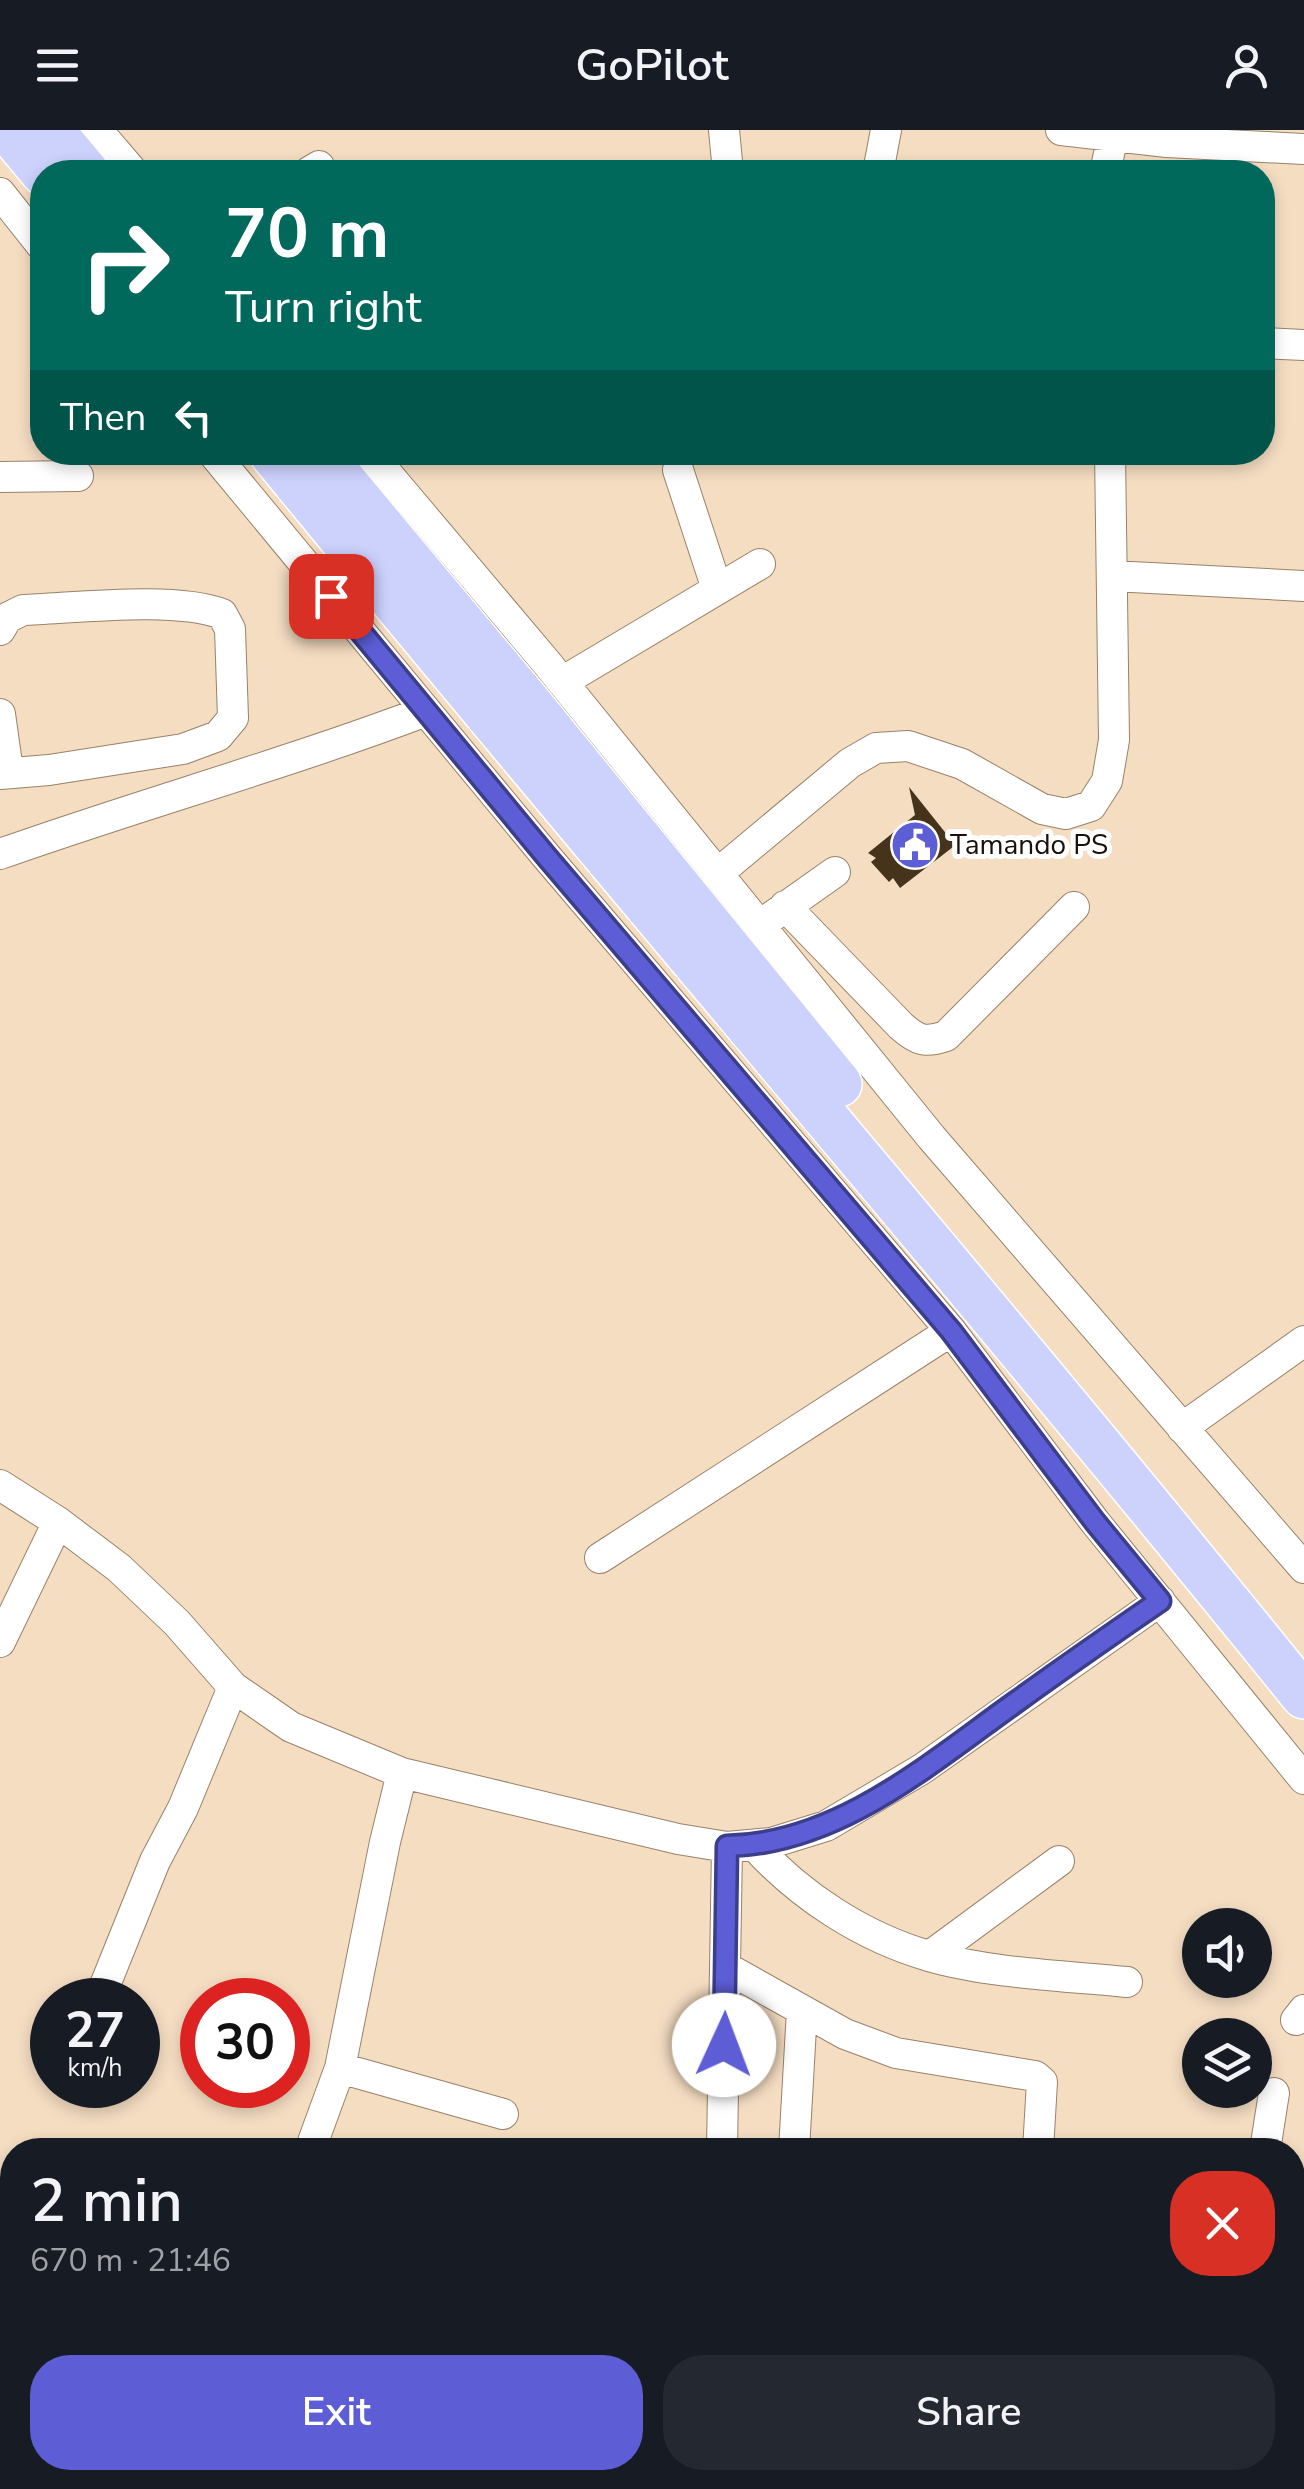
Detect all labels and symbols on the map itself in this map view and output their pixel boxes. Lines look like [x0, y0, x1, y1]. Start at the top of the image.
pin [289, 554, 374, 639]
public building icon: Tamando PS [889, 819, 941, 871]
place label: Tamando PS [950, 826, 1108, 864]
speed limit sign: 30 [180, 1978, 310, 2108]
position arrow [672, 1993, 776, 2097]

